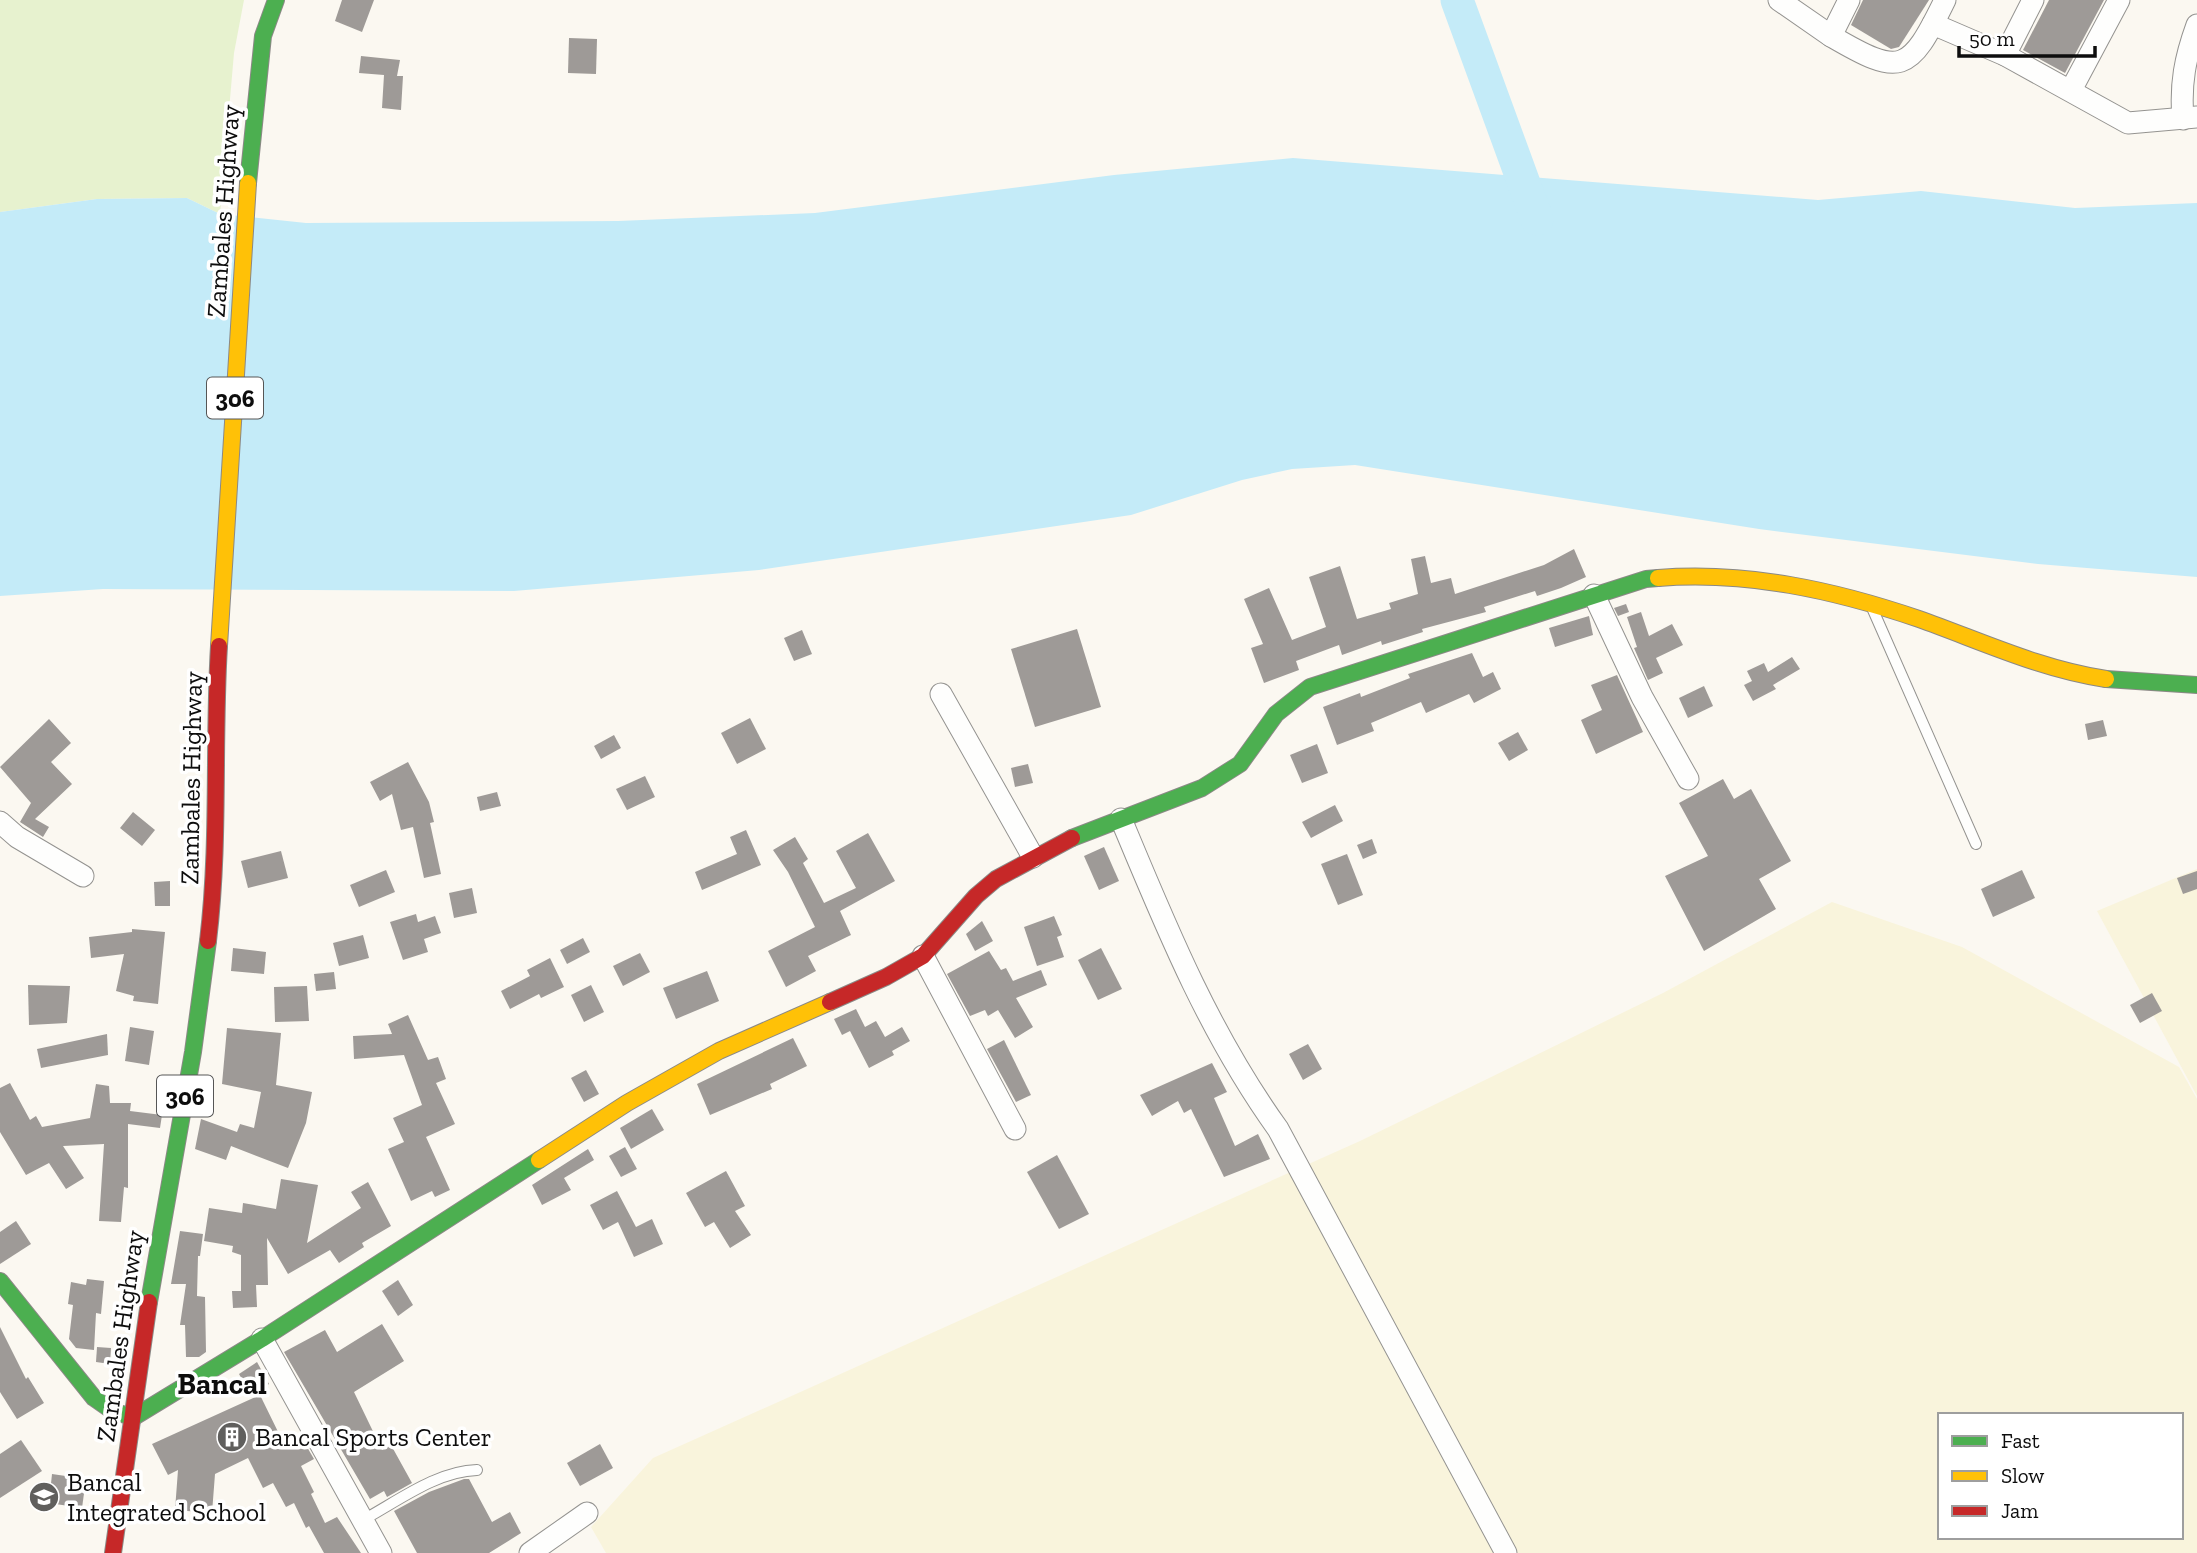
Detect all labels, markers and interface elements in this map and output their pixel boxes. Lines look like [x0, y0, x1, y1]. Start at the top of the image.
scale bar [1959, 14, 2096, 58]
text: 50 m [1969, 26, 2015, 51]
street label: Zambales Highway [200, 103, 246, 319]
road number: 306 [207, 377, 263, 418]
street label: Zambales Highway [173, 670, 209, 885]
road number: 306 [157, 1076, 213, 1116]
street label: Zambales Highway [89, 1227, 151, 1444]
district label: Bancal [177, 1366, 267, 1402]
legend [1938, 1413, 2183, 1539]
building icon: Bancal Sports Center [215, 1420, 249, 1454]
place label: Bancal Sports Center [255, 1421, 492, 1453]
text: Fast [2001, 1428, 2040, 1453]
text: Slow [2001, 1463, 2044, 1488]
place label: Bancal Integrated School [67, 1466, 266, 1528]
school or university icon: Bancal Integrated School [27, 1480, 61, 1514]
text: Jam [2001, 1498, 2038, 1523]

